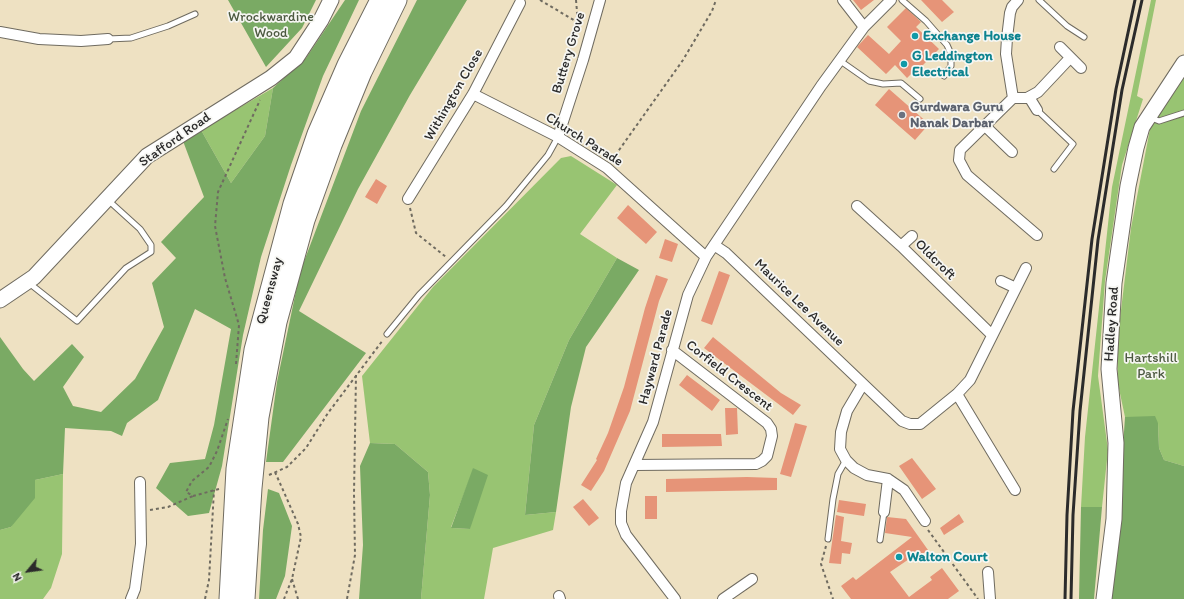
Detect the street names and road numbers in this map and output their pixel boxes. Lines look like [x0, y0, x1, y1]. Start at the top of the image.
street label: Buttery Grove [549, 10, 589, 96]
street label: Withington Close [421, 46, 487, 144]
street label: Stafford Road [136, 109, 214, 171]
street label: Church Parade [542, 109, 626, 171]
street label: Oldcroft [911, 236, 959, 284]
street label: Queensway [253, 256, 287, 326]
street label: Maurice Lee Avenue [751, 256, 847, 350]
street label: Hadley Road [1101, 286, 1123, 362]
street label: Hayward Parade [635, 308, 677, 406]
street label: Corfield Crescent [682, 337, 776, 415]

